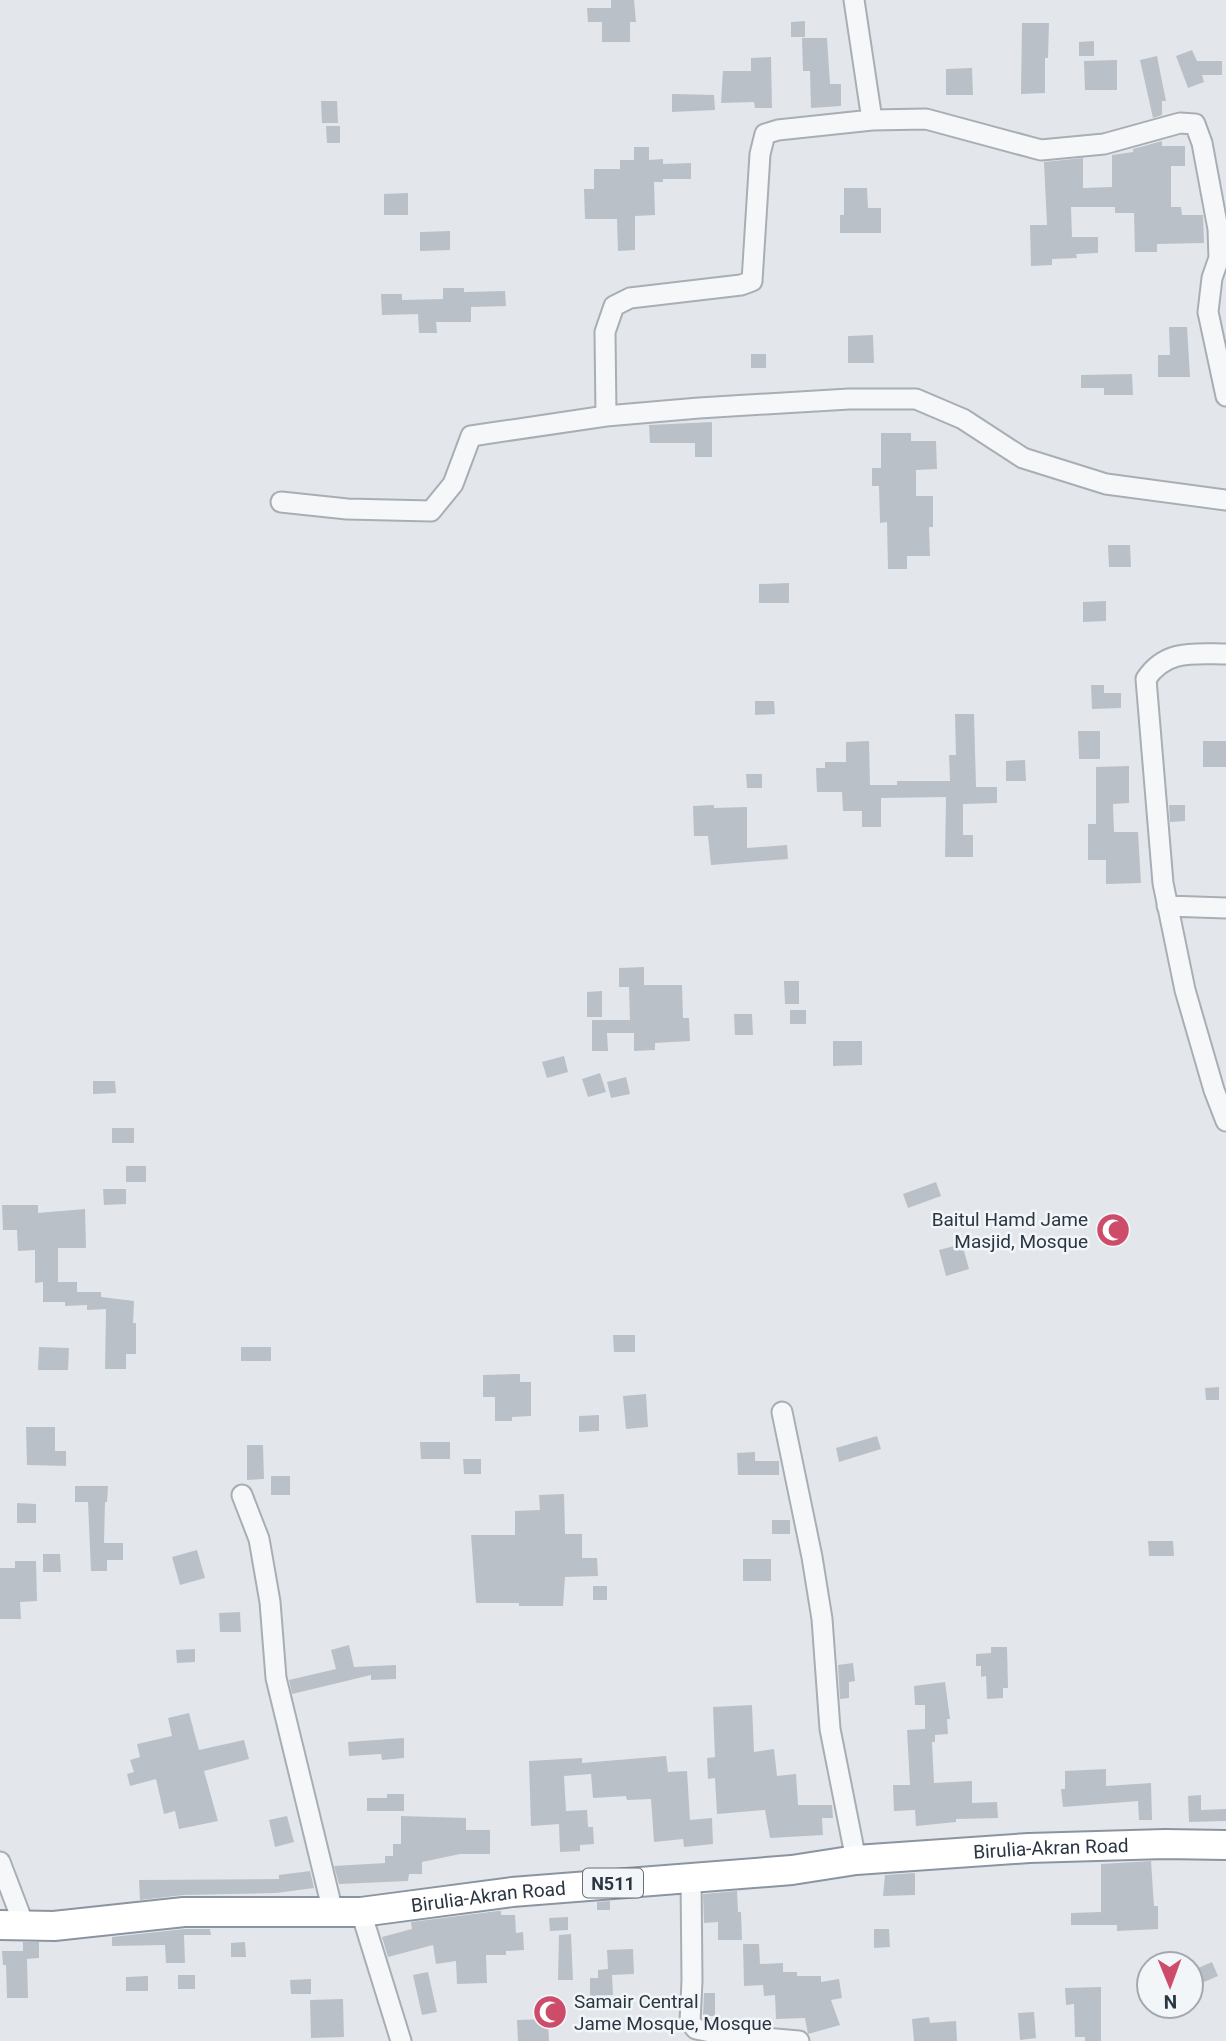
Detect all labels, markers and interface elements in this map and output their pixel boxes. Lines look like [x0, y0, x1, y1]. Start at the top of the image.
place label: Baitul Hamd Jame Masjid, Mosque [932, 1208, 1088, 1253]
mosque icon: Baitul Hamd Jame Masjid, Mosque [1094, 1211, 1132, 1249]
street label: Birulia-Akran Road [972, 1834, 1129, 1863]
road number: N511 [583, 1868, 643, 1898]
street label: Birulia-Akran Road [410, 1876, 566, 1917]
north arrow [1135, 1950, 1205, 2020]
place label: Samair Central Jame Mosque, Mosque [574, 1990, 772, 2035]
text: N [1163, 1990, 1177, 2013]
mosque icon: Samair Central Jame Mosque, Mosque [531, 1993, 569, 2031]

